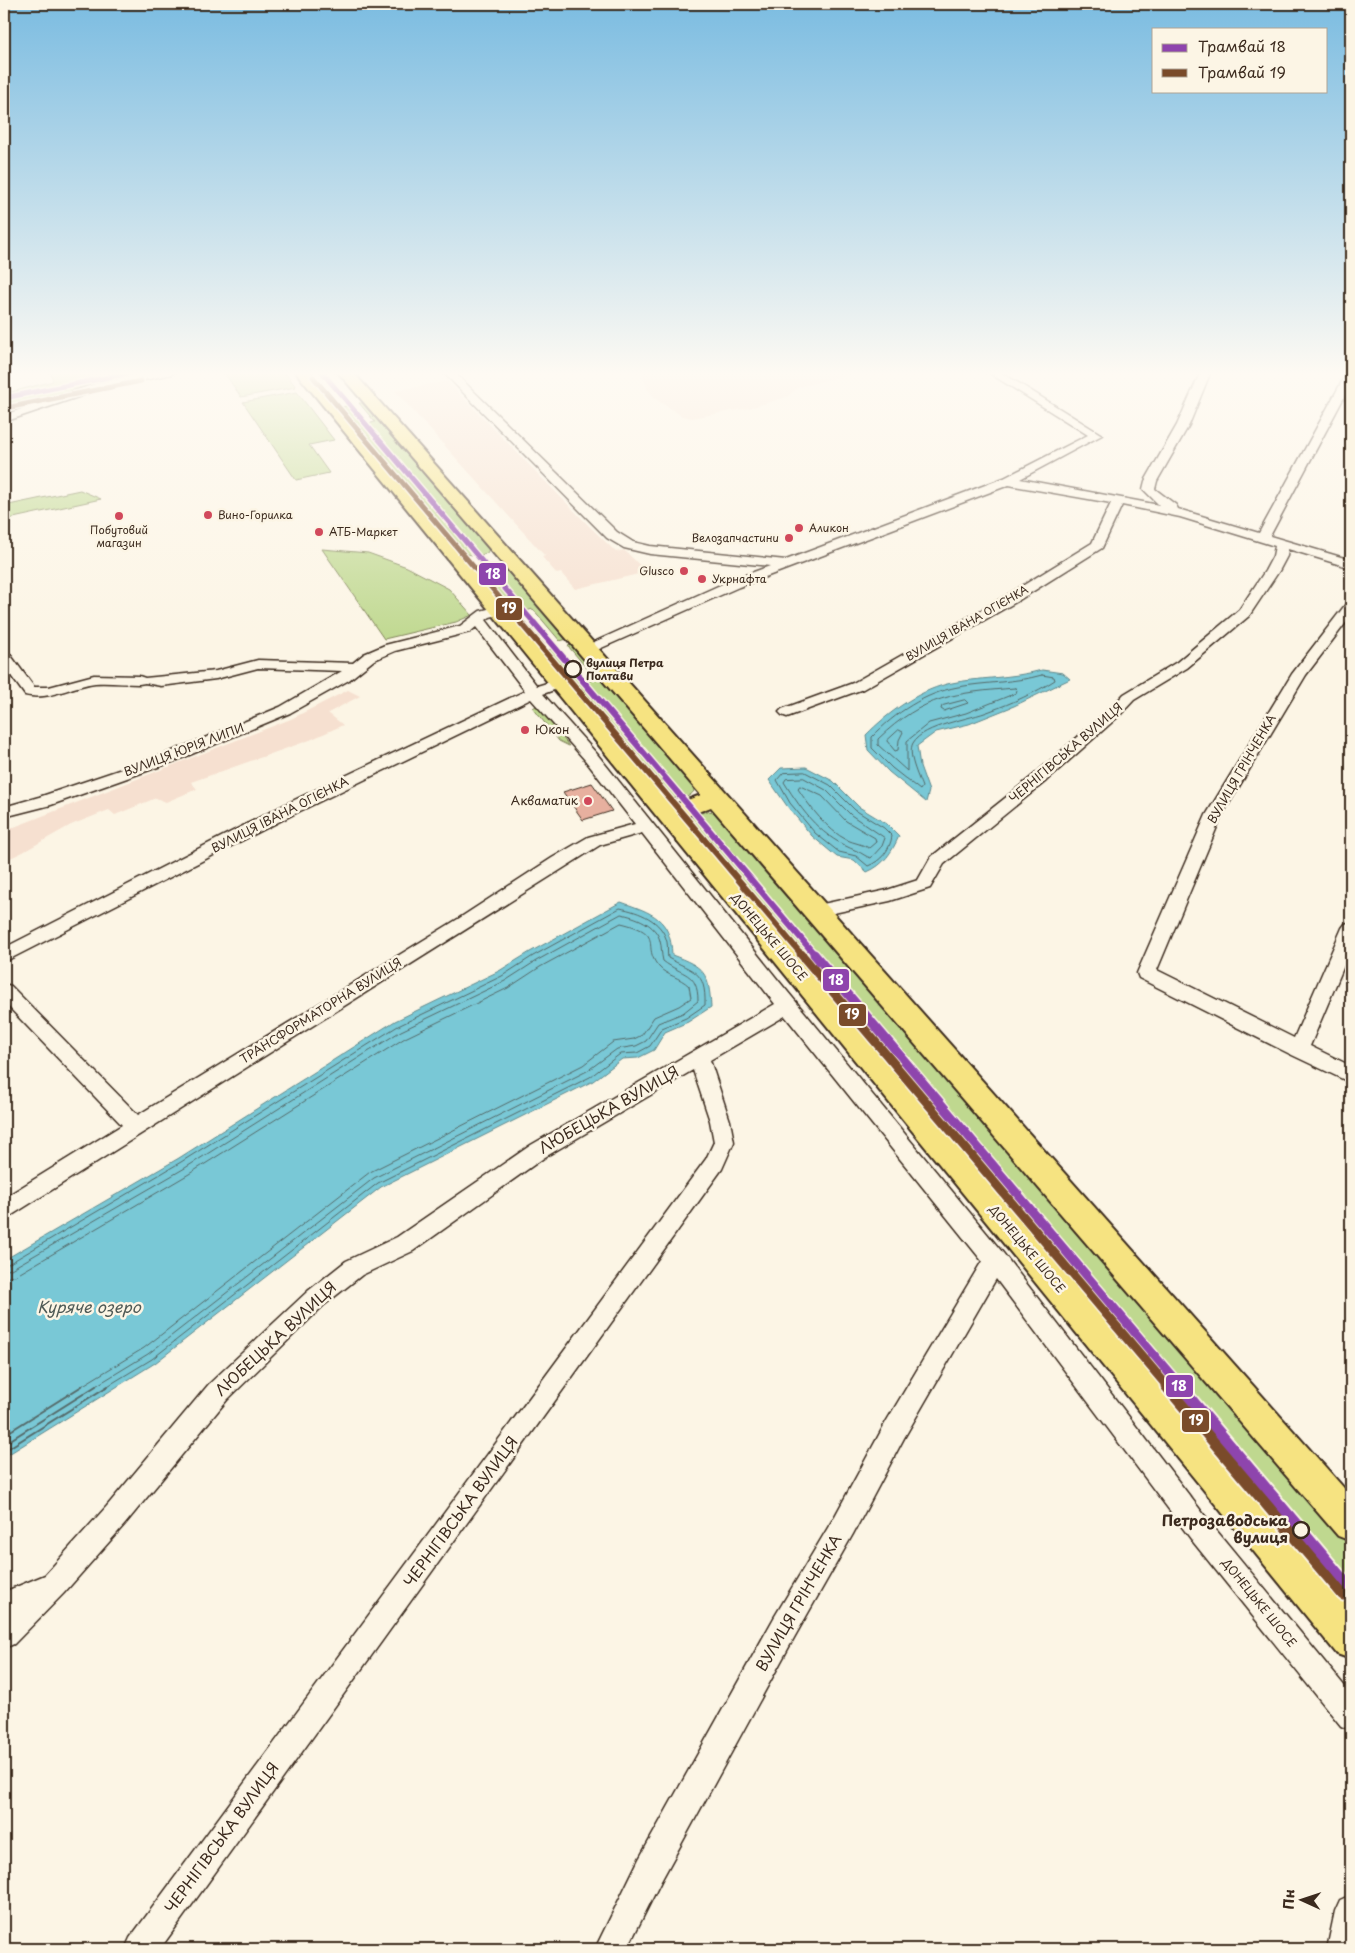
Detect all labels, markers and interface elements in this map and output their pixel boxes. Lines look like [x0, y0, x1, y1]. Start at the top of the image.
legend [1152, 28, 1328, 92]
text: Трамвай 18 [1198, 34, 1286, 57]
text: Трамвай 19 [1198, 60, 1286, 83]
place label: Вино-Горилка [218, 506, 293, 523]
marker: Вино-Горилка [202, 509, 214, 521]
marker: Побутовий магазин [113, 510, 125, 522]
place label: Аликон [809, 519, 849, 536]
place label: Побутовий магазин [90, 521, 148, 551]
marker: Аликон [793, 522, 805, 534]
place label: АТБ-Маркет [329, 523, 398, 540]
marker: АТБ-Маркет [313, 526, 325, 538]
place label: Велозапчастини [692, 529, 779, 546]
marker: Велозапчастини [783, 532, 795, 544]
line badge: 18 [478, 562, 507, 586]
place label: Glusco [639, 562, 674, 579]
text: 18 [485, 563, 501, 584]
marker: Glusco [678, 565, 690, 577]
place label: Укрнафта [712, 570, 767, 587]
marker: Укрнафта [696, 573, 708, 585]
street label: ВУЛИЦЯ ІВАНА ОГІЄНКА [902, 580, 1032, 665]
line badge: 19 [495, 597, 523, 621]
text: 19 [501, 597, 517, 618]
place label: вулиця Петра Полтави [586, 654, 664, 684]
marker: вулиця Петра Полтави [564, 660, 582, 678]
street label: ЧЕРНІГІВСЬКА ВУЛИЦЯ [1005, 698, 1126, 807]
street label: ВУЛИЦЯ ГРІНЧЕНКА [1202, 710, 1280, 827]
street label: ВУЛИЦЯ ЮРІЯ ЛИПИ [121, 718, 246, 780]
place label: Юкон [535, 720, 569, 738]
marker: Юкон [519, 724, 531, 736]
street label: ВУЛИЦЯ ІВАНА ОГІЄНКА [208, 772, 351, 857]
place label: Акваматик [511, 791, 579, 809]
marker: Акваматик [582, 795, 594, 807]
street label: ДОНЕЦЬКЕ ШОСЕ [727, 888, 812, 984]
street label: ТРАНСФОРМАТОРНА ВУЛИЦЯ [236, 953, 405, 1068]
line badge: 18 [822, 968, 850, 992]
text: 18 [828, 969, 844, 990]
line badge: 19 [838, 1003, 867, 1027]
text: 19 [844, 1003, 860, 1024]
street label: ЛЮБЕЦЬКА ВУЛИЦЯ [534, 1059, 683, 1158]
street label: ДОНЕЦЬКЕ ШОСЕ [985, 1200, 1070, 1296]
street label: ЛЮБЕЦЬКА ВУЛИЦЯ [209, 1275, 341, 1400]
water label: Куряче озеро [37, 1294, 142, 1318]
line badge: 18 [1165, 1374, 1194, 1398]
text: 18 [1171, 1375, 1187, 1396]
line badge: 19 [1181, 1409, 1210, 1433]
text: 19 [1188, 1409, 1204, 1430]
street label: ЧЕРНІГІВСЬКА ВУЛИЦЯ [397, 1431, 522, 1591]
place label: Петрозаводська вулиця [1162, 1508, 1288, 1548]
marker: Петрозаводська вулиця [1292, 1521, 1310, 1539]
street label: ВУЛИЦЯ ГРІНЧЕНКА [749, 1530, 846, 1675]
street label: ДОНЕЦЬКЕ ШОСЕ [1218, 1553, 1301, 1651]
street label: ЧЕРНІГІВСЬКА ВУЛИЦЯ [158, 1757, 283, 1917]
north arrow [1278, 1876, 1328, 1926]
text: Пн [1278, 1889, 1300, 1910]

